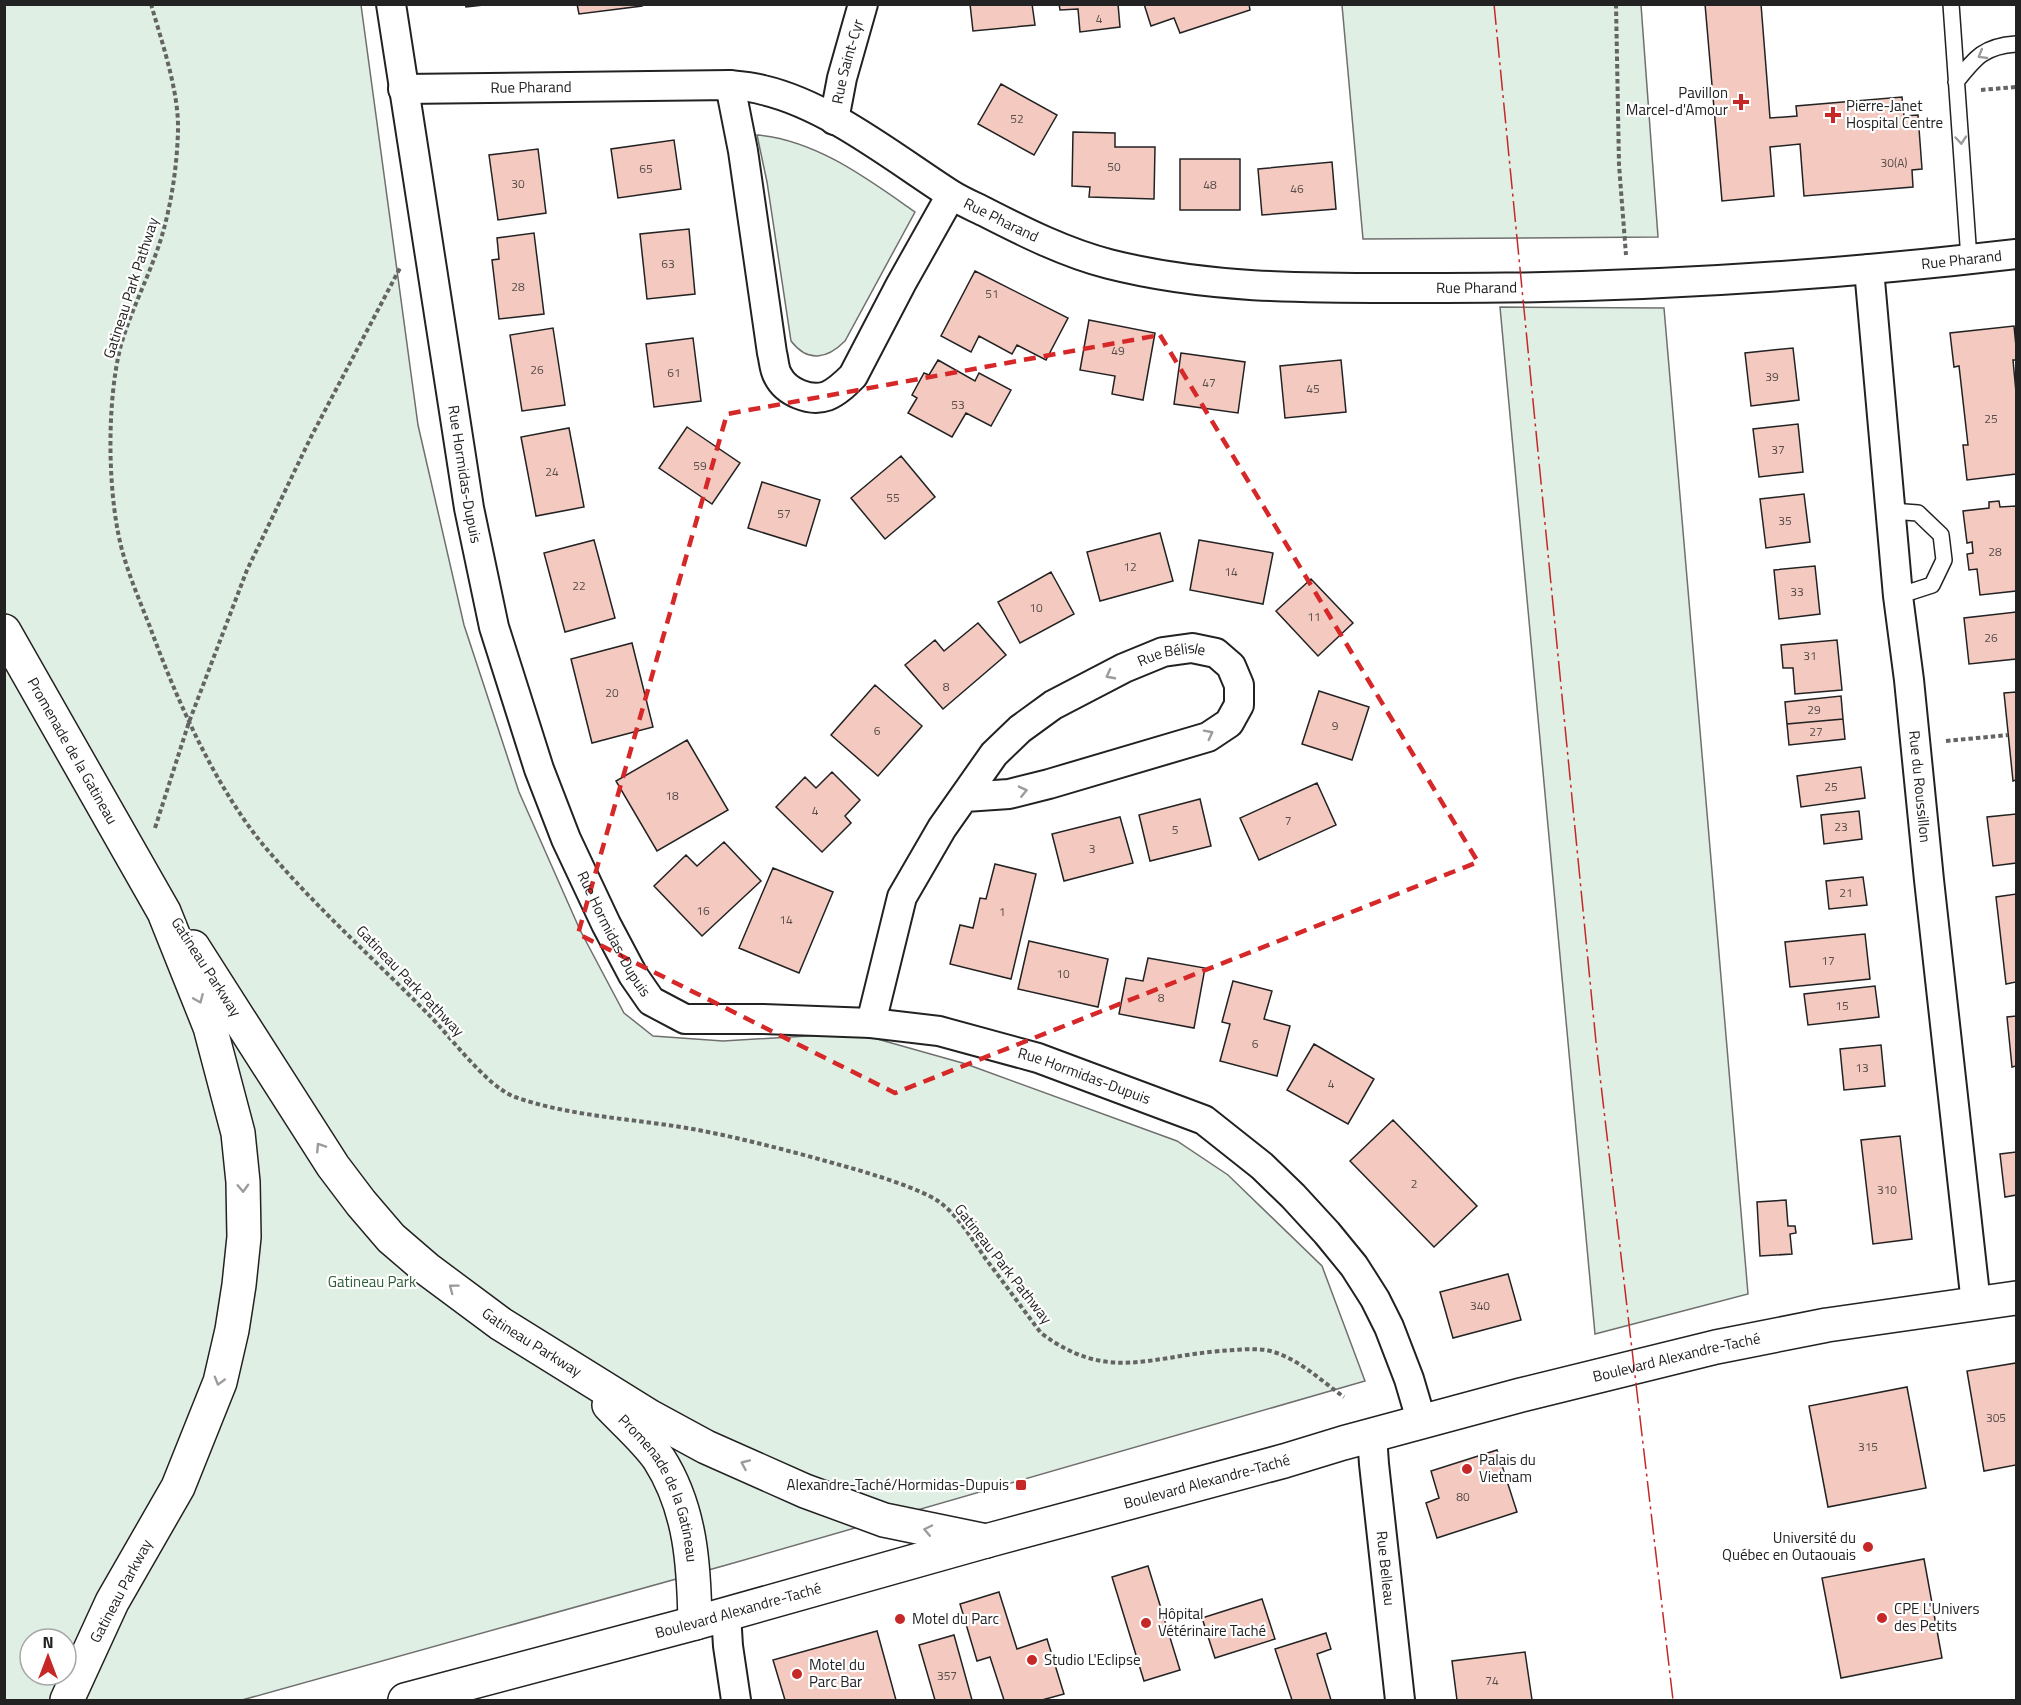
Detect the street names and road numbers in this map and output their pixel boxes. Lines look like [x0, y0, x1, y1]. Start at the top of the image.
street label: Rue Saint-Cyr [825, 16, 869, 106]
street label: Rue Pharand [490, 75, 572, 99]
street label: Rue Pharand [960, 191, 1043, 248]
street label: Gatineau Park Pathway [97, 214, 164, 361]
street label: Rue Pharand [1920, 244, 2003, 275]
street label: Rue Pharand [1436, 275, 1517, 299]
street label: Rue Hormidas-Dupuis [442, 404, 488, 545]
street label: Rue Bélisle [1134, 636, 1208, 672]
street label: Promenade de la Gatineau [22, 673, 124, 828]
street label: Rue du Roussillon [1903, 729, 1937, 844]
street label: Rue Hormidas-Dupuis [572, 867, 657, 1002]
street label: Gatineau Parkway [166, 912, 247, 1021]
street label: Gatineau Park Pathway [351, 920, 470, 1042]
street label: Rue Hormidas-Dupuis [1015, 1041, 1154, 1110]
street label: Gatineau Park Pathway [949, 1199, 1058, 1329]
street label: Gatineau Parkway [477, 1302, 586, 1383]
street label: Boulevard Alexandre-Taché [1590, 1326, 1762, 1388]
street label: Promenade de la Gatineau [613, 1409, 704, 1563]
street label: Boulevard Alexandre-Taché [1121, 1448, 1293, 1515]
street label: Rue Belleau [1370, 1530, 1402, 1607]
street label: Gatineau Parkway [84, 1535, 158, 1647]
street label: Boulevard Alexandre-Taché [652, 1576, 824, 1644]

